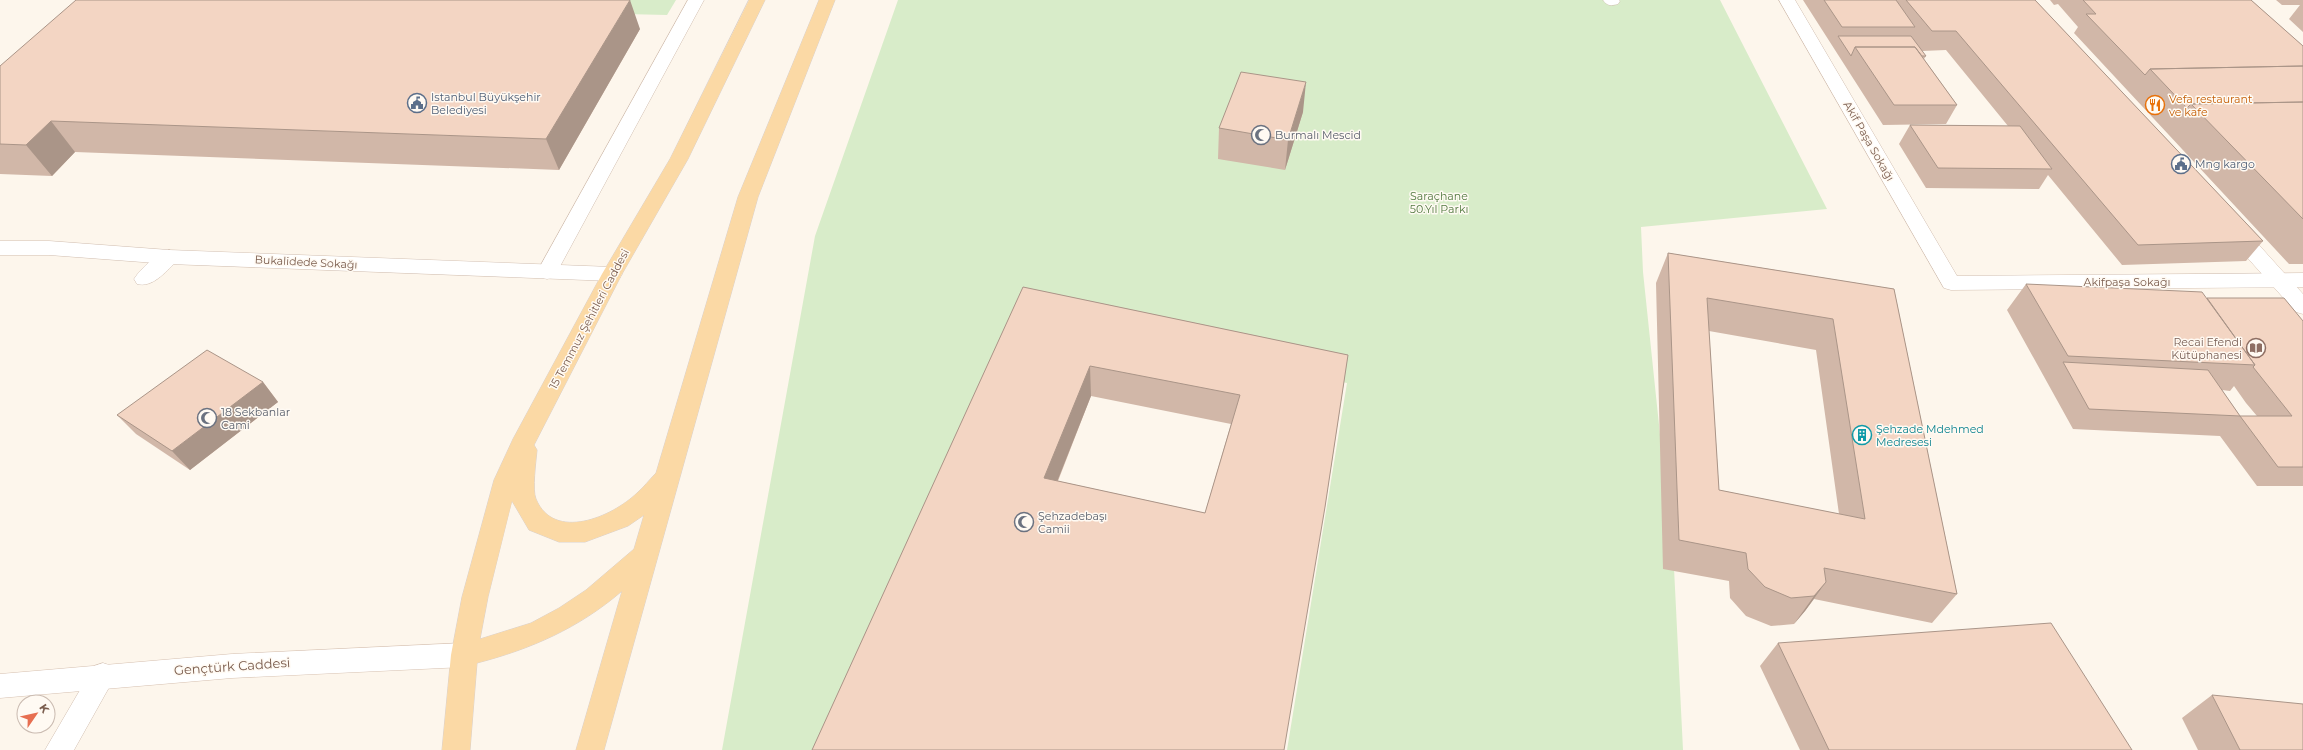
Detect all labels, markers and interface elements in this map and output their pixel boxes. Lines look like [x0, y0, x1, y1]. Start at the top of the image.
place label: Istanbul Büyükşehir Belediyesi [431, 90, 541, 117]
public building icon: Istanbul Büyükşehir Belediyesi [406, 92, 428, 114]
place label: Vefa restaurant ve kafe [2169, 92, 2253, 119]
restaurant icon: Vefa restaurant ve kafe [2144, 94, 2166, 116]
street label: Akif Paşa Sokağı [1840, 98, 1898, 184]
mosque icon: Burmalı Mescid [1250, 124, 1272, 146]
place label: Burmalı Mescid [1275, 128, 1361, 142]
public building icon: Mng kargo [2170, 153, 2192, 175]
place label: Mng kargo [2195, 157, 2255, 171]
park label: Saraçhane 50.Yıl Parkı [1410, 189, 1468, 216]
street label: 15 Temmuz Şehitleri Caddesi [546, 247, 632, 391]
street label: Bukalidede Sokağı [254, 252, 358, 272]
street label: Akifpaşa Sokağı [2084, 275, 2170, 289]
place label: Recai Efendi Kütüphanesi [2171, 335, 2242, 362]
library icon: Recai Efendi Kütüphanesi [2245, 337, 2267, 359]
place label: 18 Sekbanlar Cami [221, 405, 290, 432]
mosque icon: 18 Sekbanlar Cami [196, 407, 218, 429]
place label: Şehzade Mdehmed Medresesi [1876, 422, 1984, 449]
building icon: Şehzade Mdehmed Medresesi [1851, 424, 1873, 446]
place label: Şehzadebaşı Camii [1038, 509, 1107, 536]
mosque icon: Şehzadebaşı Camii [1013, 511, 1035, 533]
street label: Gençtürk Caddesi [173, 654, 291, 678]
north arrow [16, 694, 56, 734]
text: K [36, 701, 53, 716]

